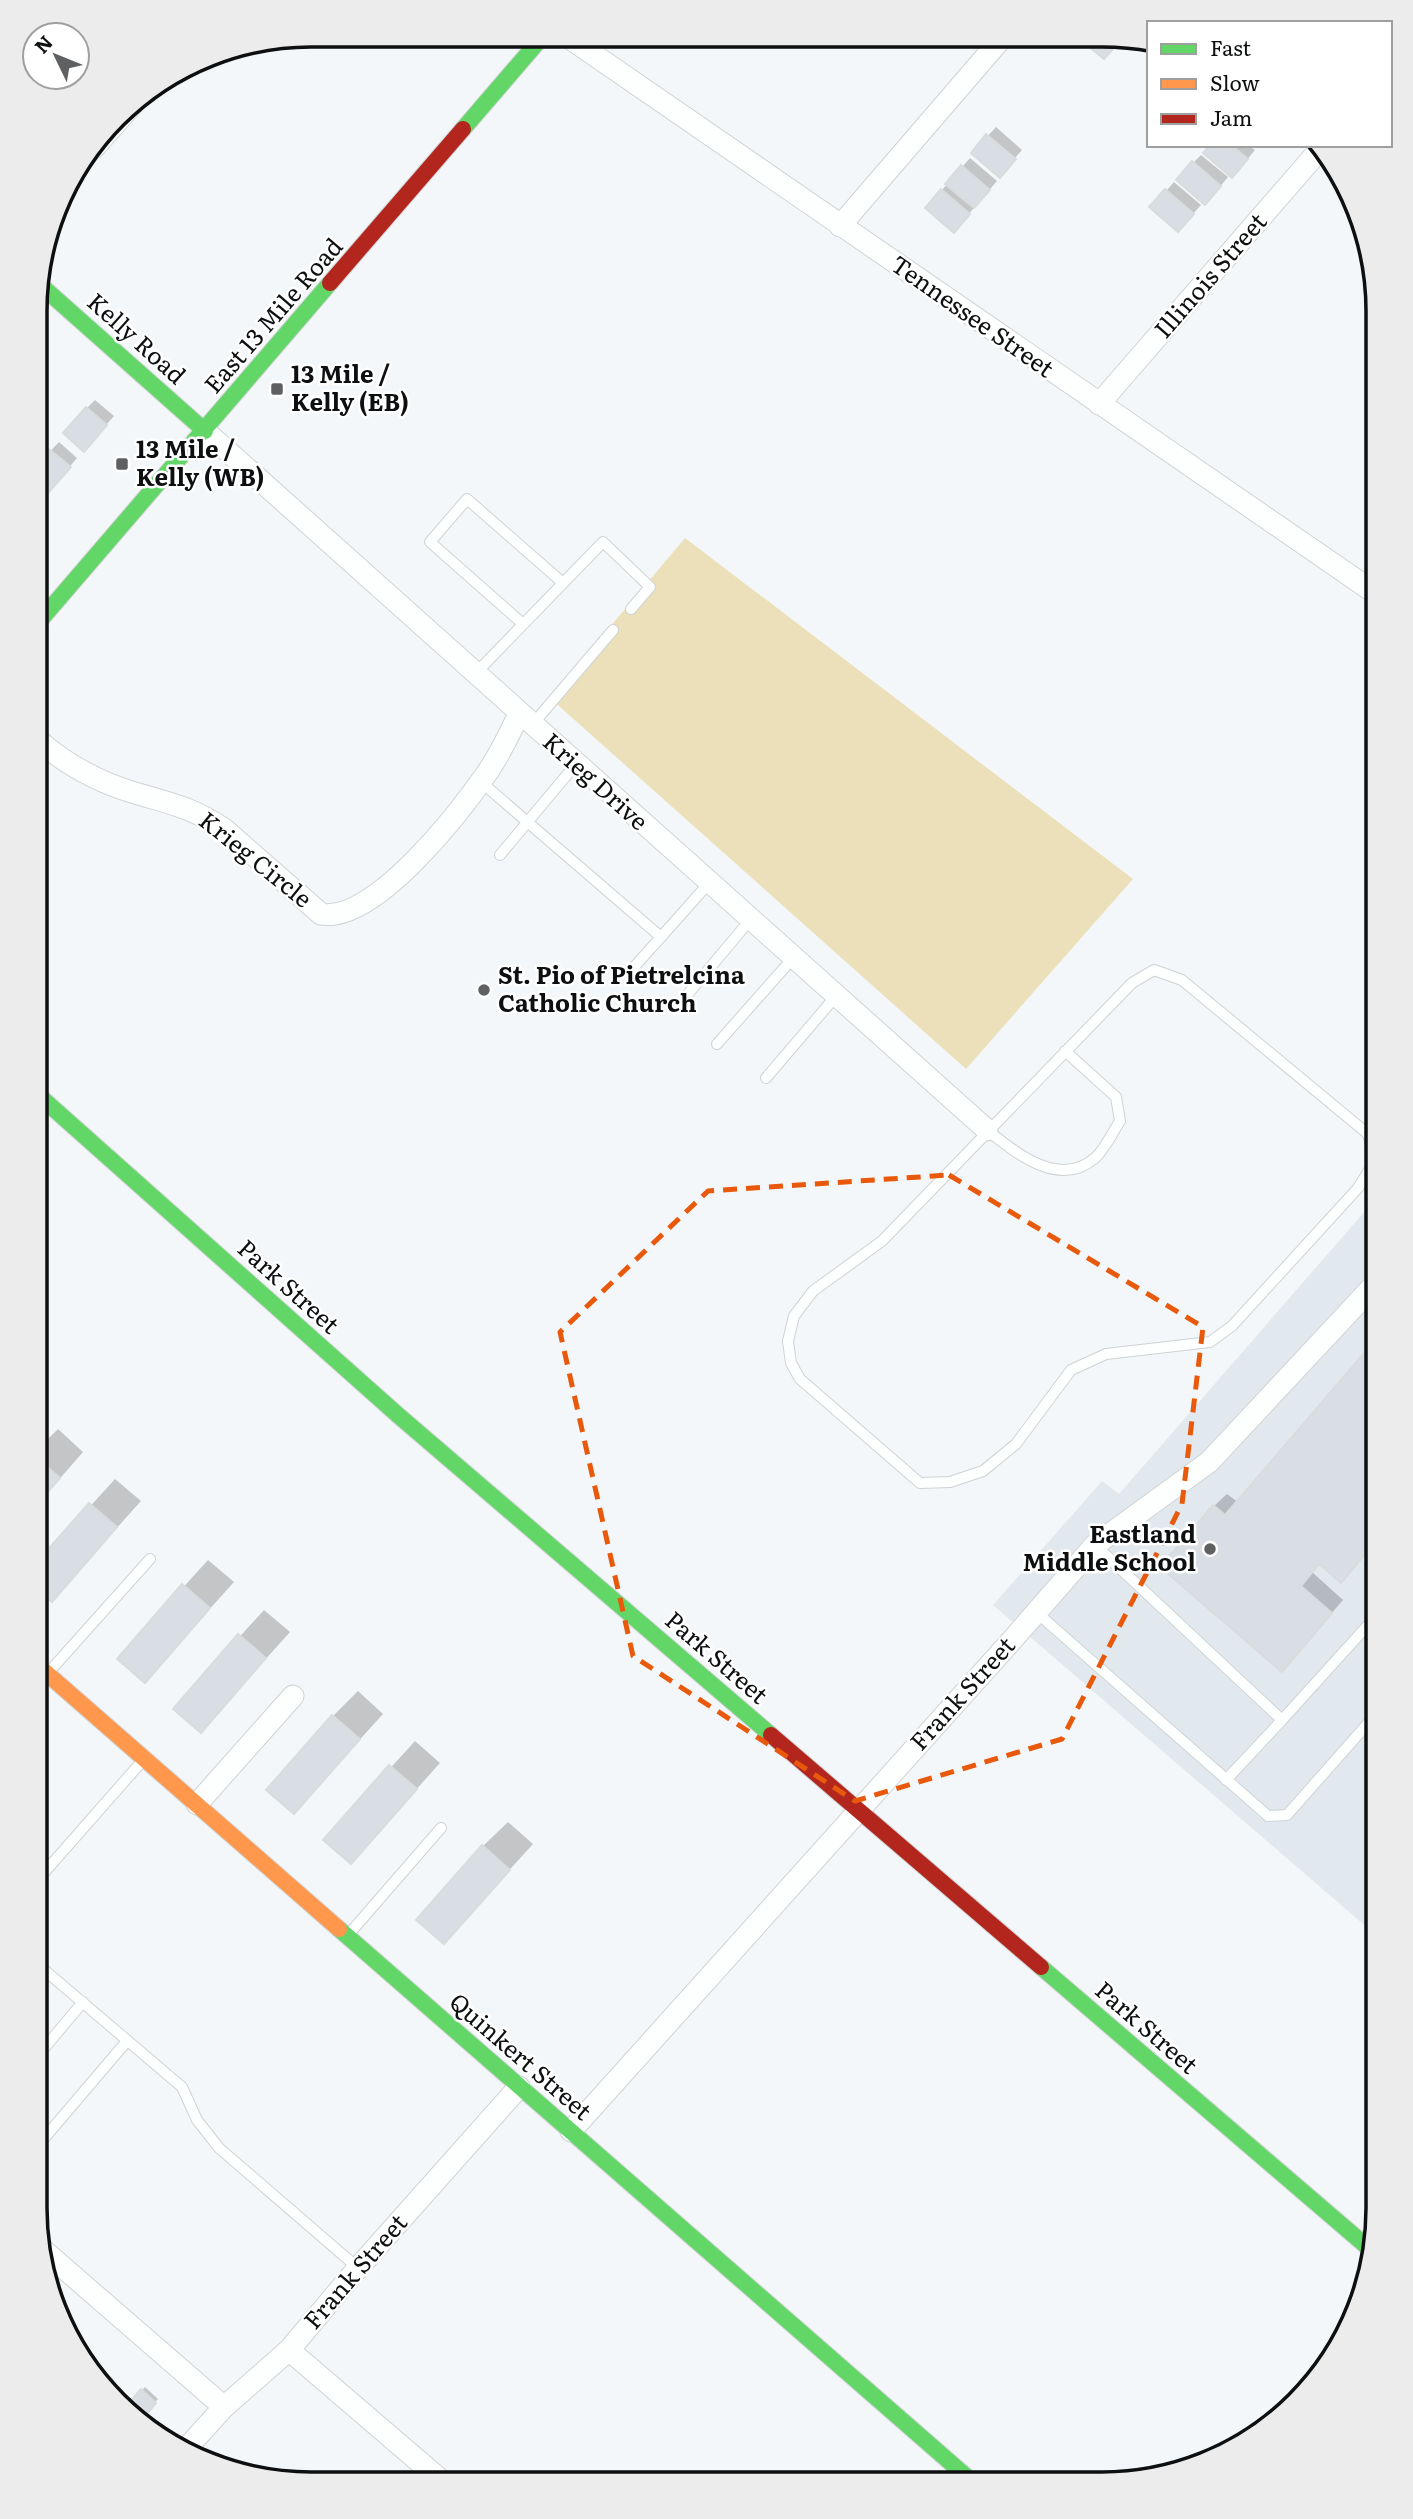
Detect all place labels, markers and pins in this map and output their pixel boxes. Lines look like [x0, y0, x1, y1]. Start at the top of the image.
place label: 13 Mile / Kelly (EB) [291, 355, 409, 418]
marker: 13 Mile / Kelly (EB) [269, 381, 285, 397]
place label: 13 Mile / Kelly (WB) [136, 430, 264, 493]
marker: 13 Mile / Kelly (WB) [114, 456, 130, 472]
place label: St. Pio of Pietrelcina Catholic Church [498, 956, 745, 1019]
marker: St. Pio of Pietrelcina Catholic Church [476, 982, 492, 998]
place label: Eastland Middle School [1023, 1515, 1196, 1578]
marker: Eastland Middle School [1202, 1541, 1218, 1557]

